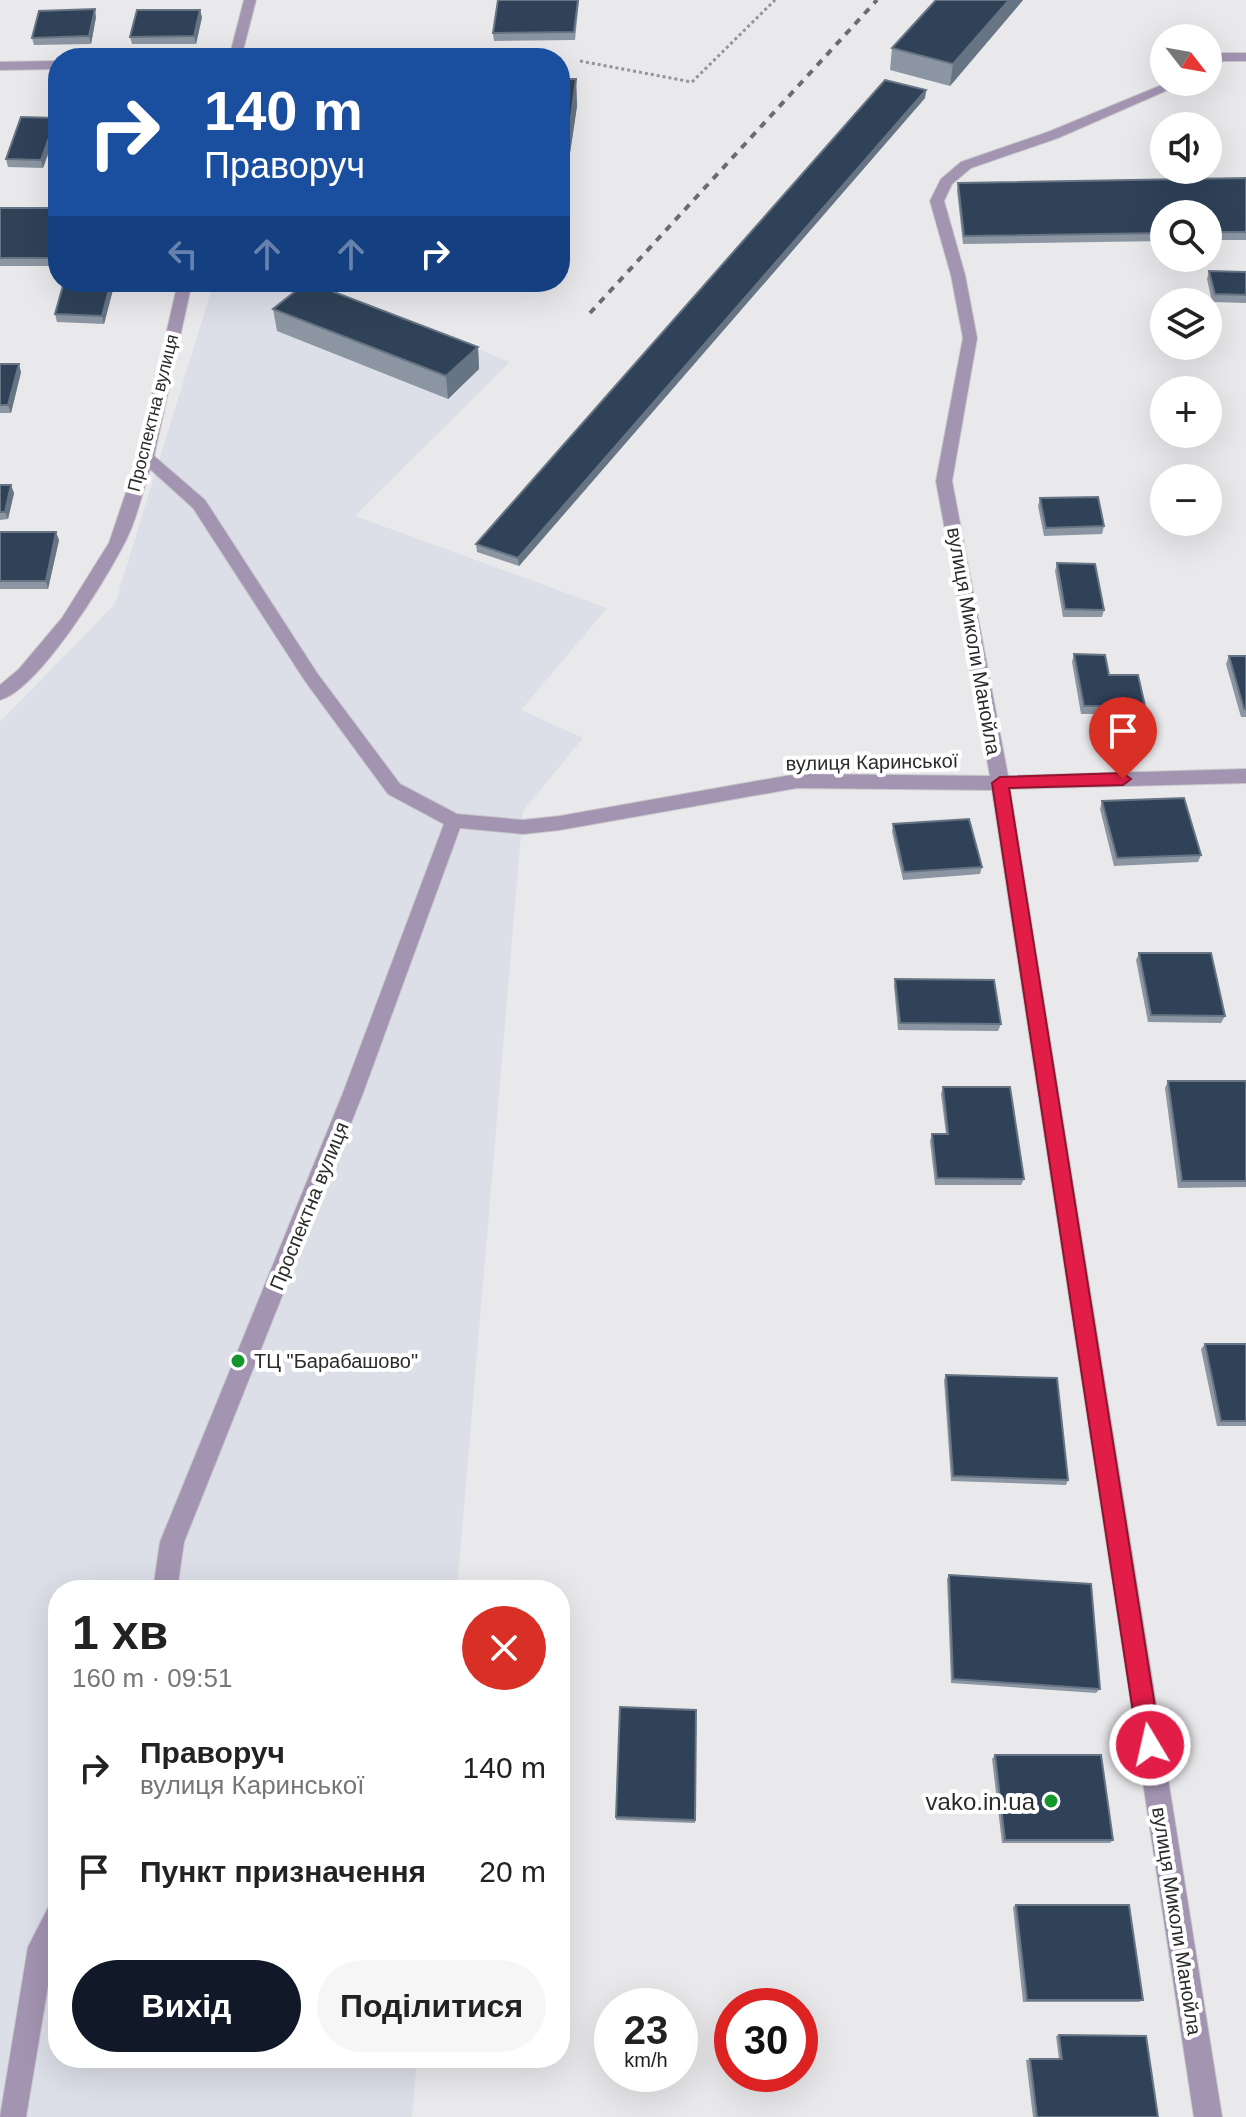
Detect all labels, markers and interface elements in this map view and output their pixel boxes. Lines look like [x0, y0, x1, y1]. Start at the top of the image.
north arrow [1150, 24, 1222, 96]
map controls [1150, 24, 1222, 536]
text: 140 m [204, 79, 363, 142]
icon: right [72, 80, 176, 184]
button: sound [1150, 112, 1222, 184]
text: Праворуч [204, 145, 365, 186]
button: search [1150, 200, 1222, 272]
icon: left [161, 232, 205, 276]
icon: ahead [245, 232, 289, 276]
icon: ahead [329, 232, 373, 276]
icon: right [413, 232, 457, 276]
button: layers [1150, 288, 1222, 360]
street label: Проспектна вулиця [124, 332, 182, 494]
button: + [1150, 376, 1222, 448]
button: − [1150, 464, 1222, 536]
street label: вулиця Миколи Манойла [943, 526, 1005, 757]
pin [1089, 697, 1157, 779]
icon: arrive [1101, 709, 1145, 753]
street label: вулиця Каринської [786, 749, 959, 775]
street label: Проспектна вулиця [265, 1119, 353, 1293]
place label: ТЦ "Барабашово" [254, 1350, 418, 1372]
marker: ТЦ "Барабашово" [229, 1352, 247, 1370]
text: 1 хв [72, 1606, 168, 1659]
button: close [462, 1606, 546, 1690]
text: 160 m · 09:51 [72, 1663, 232, 1693]
position arrow [1108, 1703, 1192, 1787]
text: Праворуч [140, 1736, 285, 1769]
icon: right [72, 1746, 116, 1790]
text: 140 m [463, 1751, 546, 1784]
text: вулиця Каринської [140, 1770, 364, 1800]
place label: vako.in.ua [926, 1788, 1036, 1815]
marker: vako.in.ua [1042, 1792, 1060, 1810]
street label: вулиця Миколи Манойла [1148, 1805, 1206, 2037]
icon: arrive [72, 1850, 116, 1894]
text: Пункт призначення [140, 1855, 426, 1888]
text: 20 m [479, 1855, 546, 1888]
button: Вихід [72, 1960, 301, 2052]
button: Поділитися [317, 1960, 546, 2052]
speed limit sign: 30 [714, 1988, 818, 2092]
text: 23 [624, 2008, 668, 2052]
text: km/h [624, 2049, 668, 2071]

